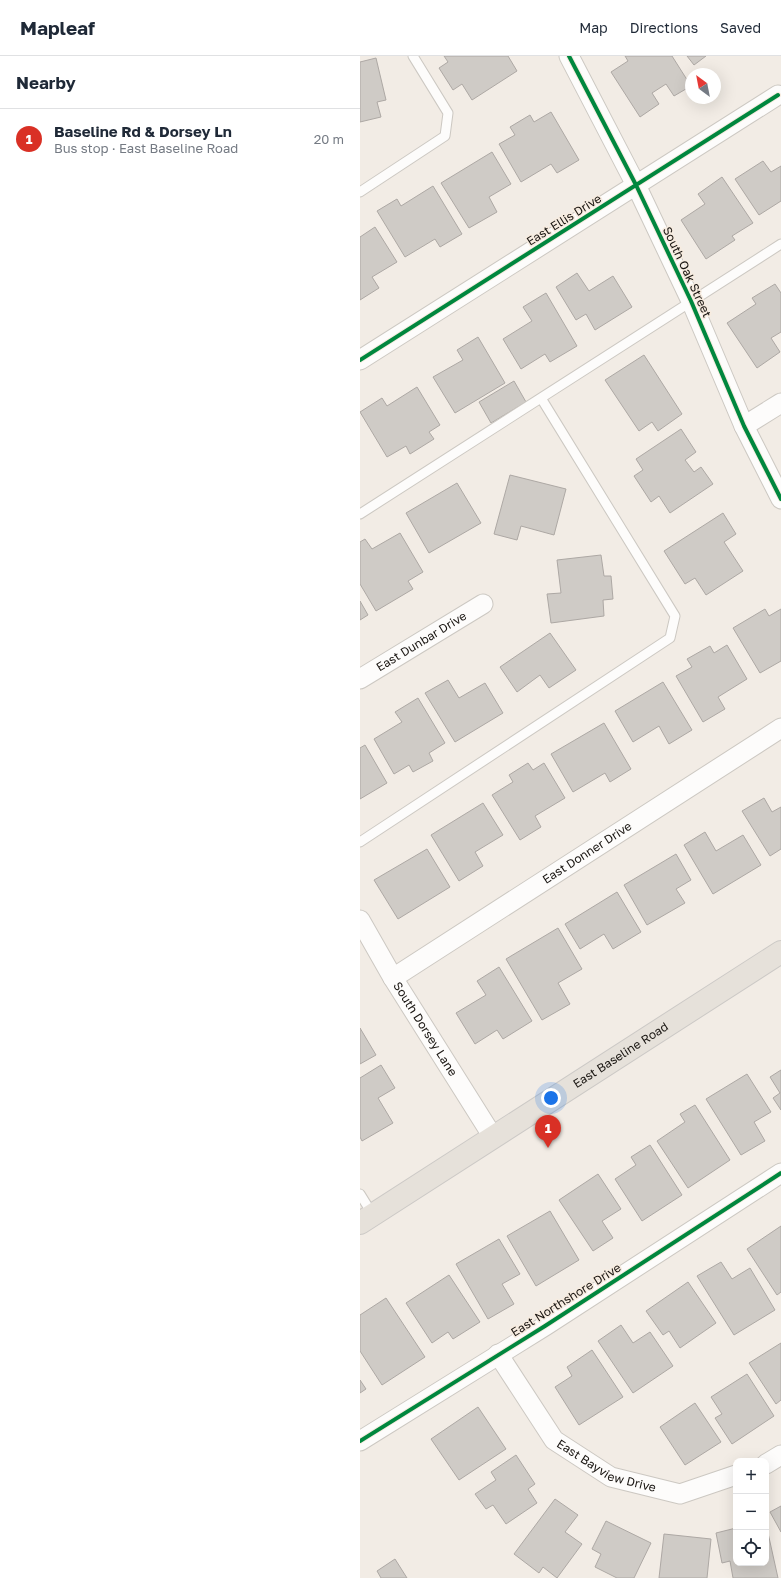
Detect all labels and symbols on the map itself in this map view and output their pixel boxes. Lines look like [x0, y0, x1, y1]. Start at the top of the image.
north arrow [685, 68, 721, 104]
street label: East Ellis Drive [524, 191, 604, 249]
street label: South Oak Street [660, 224, 715, 320]
street label: East Dunbar Drive [373, 608, 469, 674]
street label: East Donner Drive [540, 818, 634, 887]
street label: South Dorsey Lane [390, 979, 461, 1079]
street label: East Baseline Road [570, 1019, 671, 1091]
your location [541, 1088, 561, 1108]
pin: 1 [535, 1115, 561, 1148]
street label: East Northshore Drive [508, 1260, 623, 1340]
street label: East Bayview Drive [554, 1436, 658, 1495]

